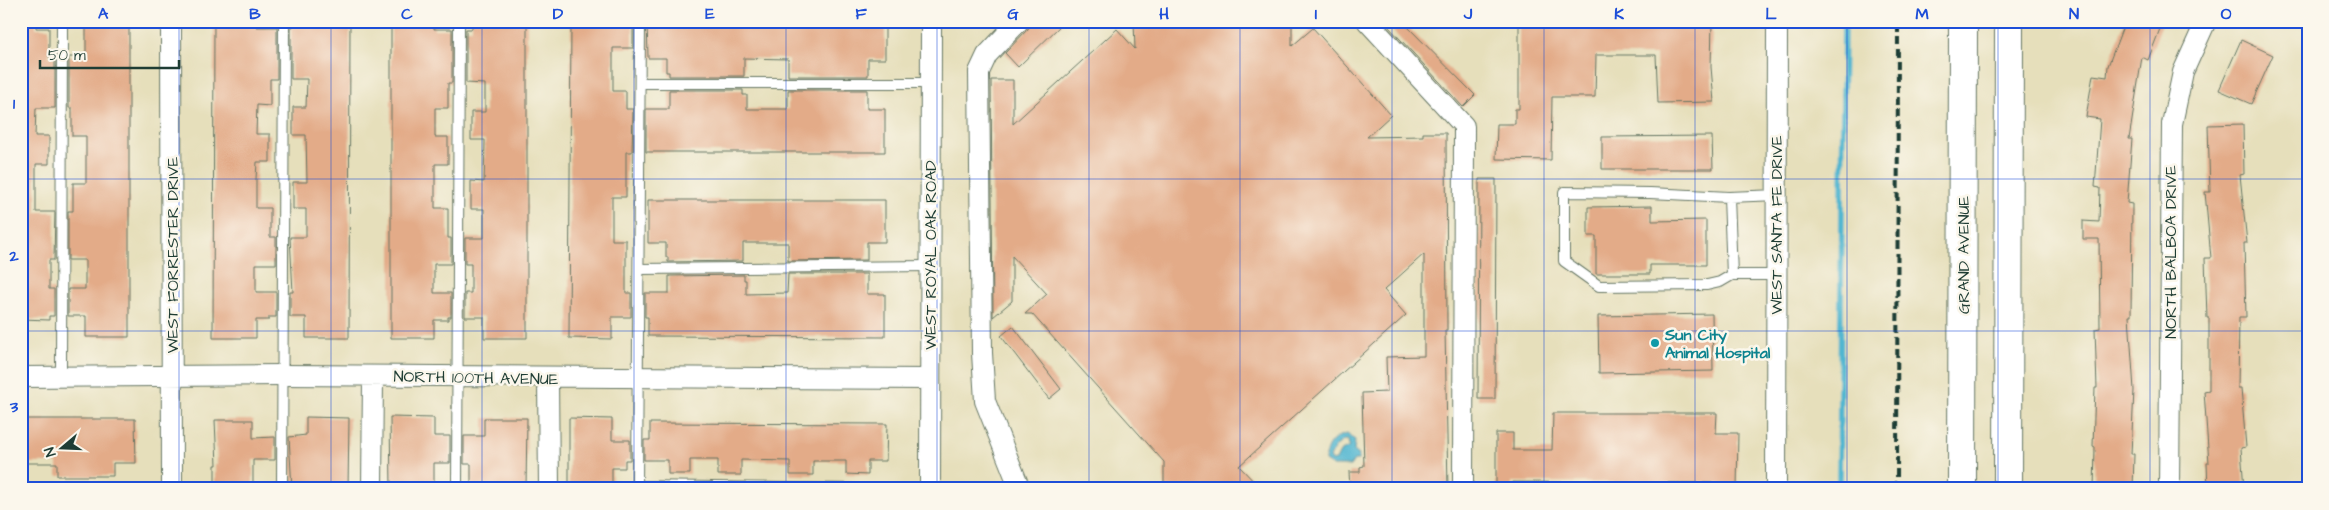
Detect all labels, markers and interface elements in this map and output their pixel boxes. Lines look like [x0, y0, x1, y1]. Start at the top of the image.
text: A [98, 3, 109, 25]
text: B [249, 3, 261, 25]
text: C [401, 3, 413, 25]
text: D [553, 3, 564, 25]
text: E [705, 3, 715, 25]
text: F [855, 3, 867, 25]
text: G [1007, 3, 1019, 25]
text: H [1159, 3, 1169, 25]
text: I [1315, 3, 1317, 25]
text: J [1463, 3, 1473, 25]
text: K [1614, 3, 1624, 25]
text: L [1765, 3, 1777, 25]
text: M [1915, 3, 1929, 25]
text: N [2069, 3, 2079, 25]
text: O [2221, 3, 2232, 25]
scale bar [40, 38, 179, 70]
text: 50 m [48, 45, 86, 66]
text: 1 [13, 93, 16, 115]
street label: WEST SANTA FE DRIVE [1766, 135, 1788, 315]
street label: WEST FORRESTER DRIVE [162, 156, 184, 353]
street label: WEST ROYAL OAK ROAD [920, 160, 942, 350]
street label: NORTH BALBOA DRIVE [2160, 165, 2182, 339]
street label: GRAND AVENUE [1953, 196, 1975, 314]
text: 2 [8, 245, 19, 267]
place label: Sun City Animal Hospital [1664, 324, 1771, 364]
marker: Sun City Animal Hospital [1649, 337, 1661, 349]
street label: NORTH 100TH AVENUE [393, 366, 559, 390]
text: 3 [9, 396, 19, 418]
north arrow [38, 422, 88, 472]
text: N [40, 444, 62, 459]

